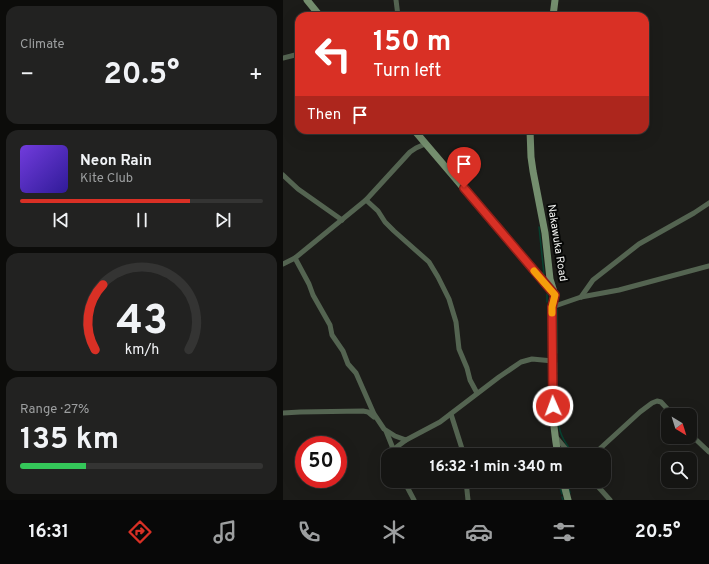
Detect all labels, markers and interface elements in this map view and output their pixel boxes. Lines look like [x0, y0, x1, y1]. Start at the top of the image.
text: 150 m [373, 25, 451, 61]
icon: left [307, 28, 359, 80]
text: Climate [20, 37, 65, 53]
text: 20.5° [103, 57, 180, 94]
text: Turn left [373, 60, 441, 83]
text: − [20, 62, 34, 89]
text: + [249, 62, 263, 89]
icon: arrive [349, 104, 371, 126]
text: Then [307, 106, 341, 125]
pin [447, 147, 481, 188]
text: Neon Rain [80, 152, 152, 171]
icon: arrive [453, 153, 475, 175]
text: Kite Club [80, 171, 133, 187]
street label: Nakawuka Road [544, 203, 570, 283]
icon: previous [50, 209, 72, 231]
icon: pause [131, 209, 153, 231]
icon: next [212, 209, 234, 231]
text: 43 [116, 296, 167, 349]
text: km/h [124, 340, 159, 358]
position arrow [532, 385, 574, 427]
text: Range · 27% [20, 402, 89, 418]
north arrow [661, 408, 697, 444]
map controls [661, 408, 697, 488]
text: 135 km [20, 422, 119, 459]
speed limit sign: 50 [295, 436, 347, 488]
button: search [661, 452, 697, 488]
text: 16:32 · 1 min · 340 m [429, 458, 563, 477]
icon: directions [126, 518, 154, 546]
icon: music [211, 518, 239, 546]
icon: phone [295, 518, 323, 546]
icon: climate [380, 518, 408, 546]
icon: car [465, 518, 493, 546]
icon: filters [550, 518, 578, 546]
text: 16:31 [28, 521, 69, 544]
text: 20.5° [635, 521, 681, 544]

